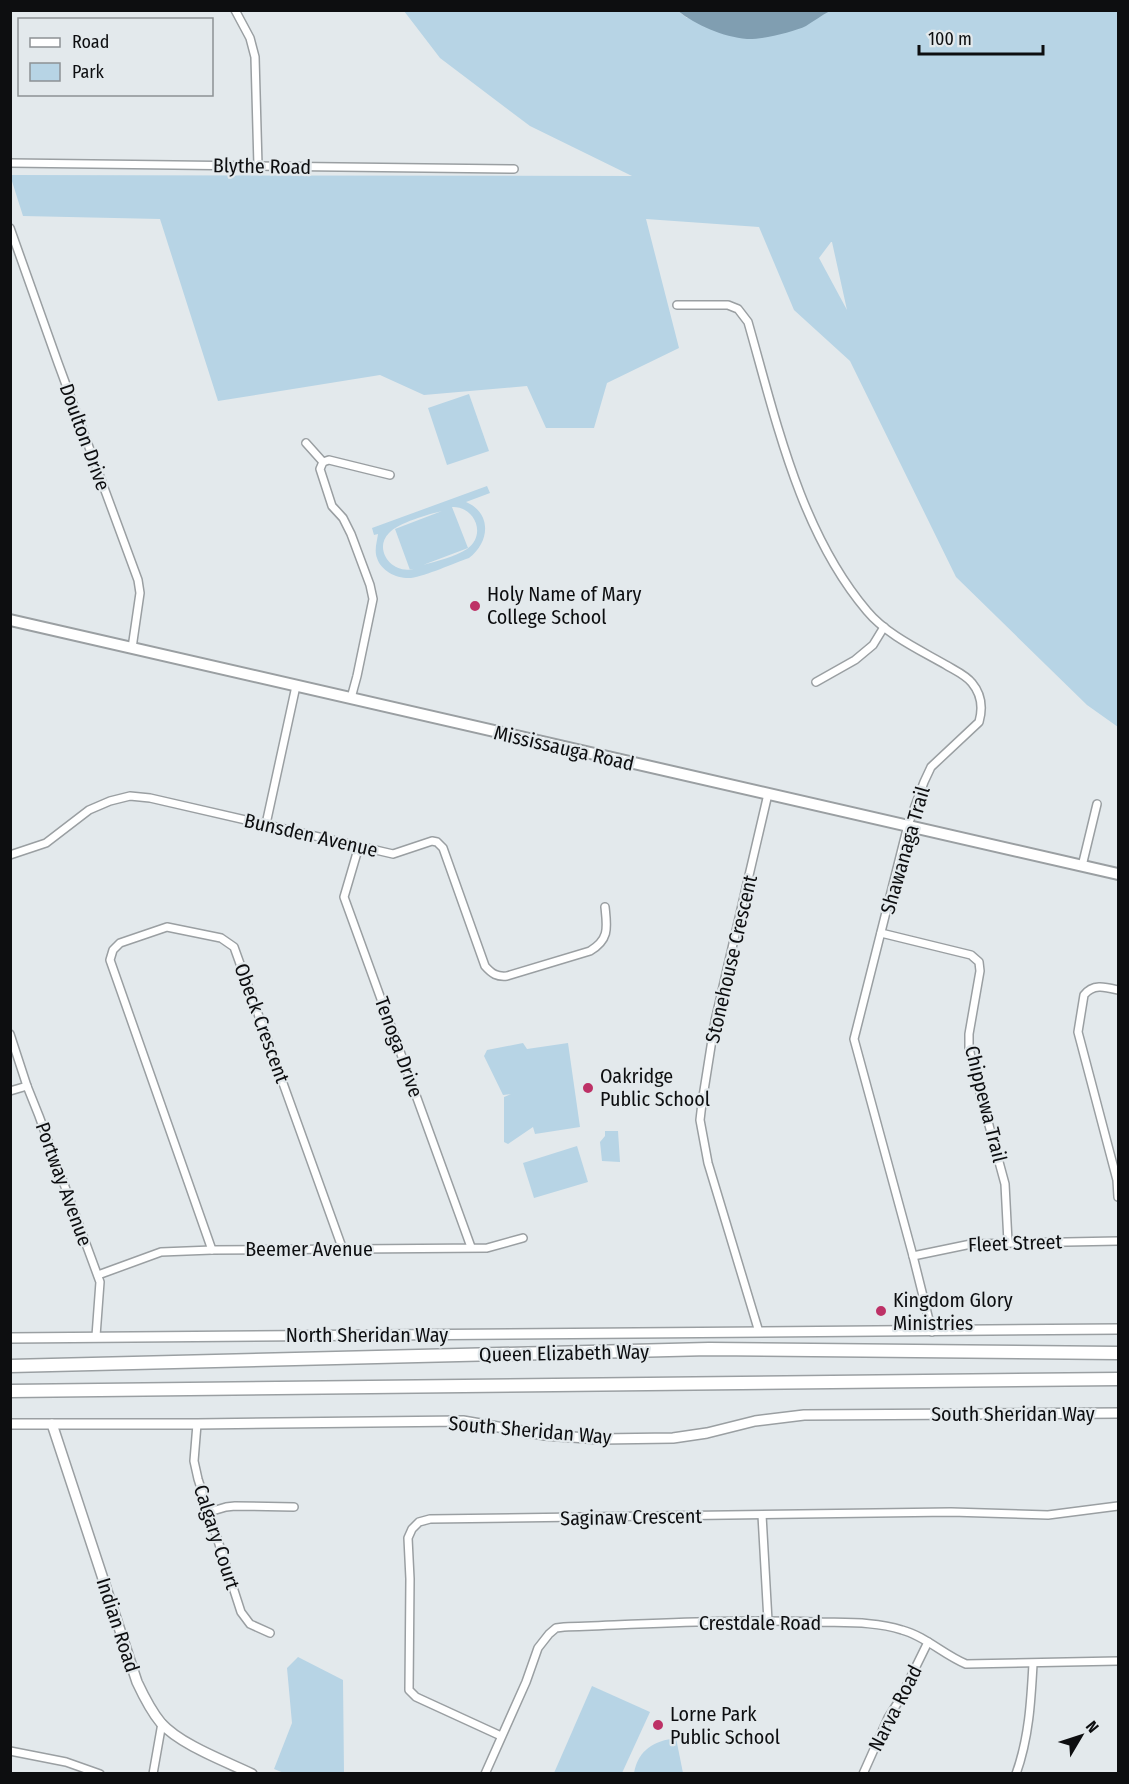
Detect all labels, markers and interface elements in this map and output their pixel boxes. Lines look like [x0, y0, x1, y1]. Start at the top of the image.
legend [18, 18, 213, 96]
scale bar [919, 18, 1044, 56]
text: 100 m [928, 28, 972, 50]
text: Road [72, 31, 109, 53]
text: Park [72, 61, 105, 83]
street label: Blythe Road [213, 153, 311, 179]
street label: Doulton Drive [55, 380, 115, 494]
place label: Holy Name of Mary College School [487, 582, 642, 629]
marker: Holy Name of Mary College School [468, 599, 482, 613]
street label: Mississauga Road [492, 720, 636, 776]
street label: Shawanaga Trail [875, 783, 935, 917]
street label: Bunsden Avenue [242, 808, 380, 862]
street label: Stonehouse Crescent [700, 872, 762, 1045]
street label: Obeck Crescent [229, 960, 295, 1087]
street label: Tenoga Drive [370, 994, 428, 1100]
street label: Chippewa Trail [960, 1043, 1012, 1165]
place label: Oakridge Public School [600, 1064, 710, 1111]
marker: Oakridge Public School [581, 1081, 595, 1095]
street label: Portway Avenue [30, 1119, 98, 1249]
street label: Fleet Street [968, 1229, 1063, 1257]
street label: Beemer Avenue [245, 1237, 373, 1261]
place label: Kingdom Glory Ministries [893, 1288, 1013, 1335]
marker: Kingdom Glory Ministries [874, 1304, 888, 1318]
street label: North Sheridan Way [286, 1323, 448, 1347]
street label: Queen Elizabeth Way [479, 1340, 649, 1366]
street label: South Sheridan Way [931, 1402, 1095, 1426]
street label: South Sheridan Way [447, 1411, 613, 1449]
street label: Calgary Court [189, 1482, 245, 1593]
street label: Saginaw Crescent [560, 1504, 703, 1530]
street label: Indian Road [91, 1575, 145, 1675]
street label: Crestdale Road [699, 1611, 821, 1635]
street label: Narva Road [863, 1661, 927, 1755]
place label: Lorne Park Public School [670, 1702, 780, 1749]
north arrow [1051, 1706, 1111, 1766]
text: N [1082, 1717, 1103, 1737]
marker: Lorne Park Public School [651, 1718, 665, 1732]

